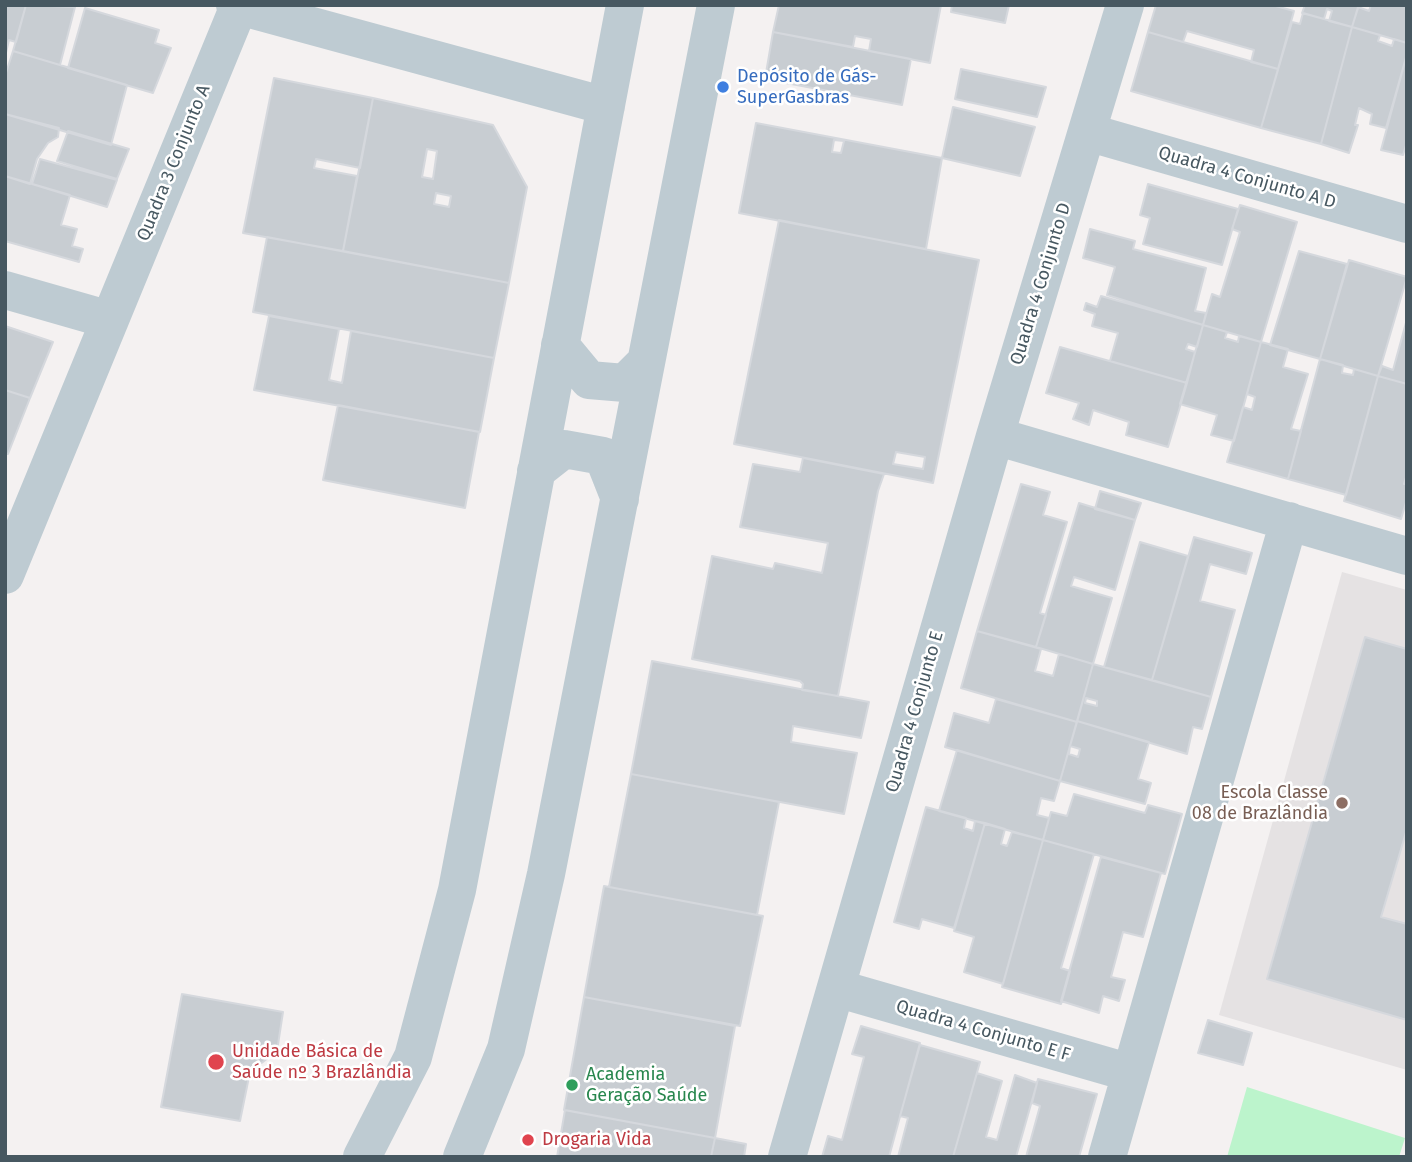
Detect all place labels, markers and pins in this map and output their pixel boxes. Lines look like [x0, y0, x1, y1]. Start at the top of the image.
place label: Depósito de Gás- SuperGasbras [737, 66, 876, 108]
marker: Depósito de Gás- SuperGasbras [715, 79, 731, 95]
place label: Escola Classe 08 de Brazlândia [1192, 782, 1328, 824]
marker: Escola Classe 08 de Brazlândia [1334, 795, 1350, 811]
place label: Unidade Básica de Saúde nº 3 Brazlândia [232, 1041, 412, 1084]
marker: Unidade Básica de Saúde nº 3 Brazlândia [206, 1052, 226, 1072]
place label: Academia Geração Saúde [586, 1064, 707, 1106]
marker: Academia Geração Saúde [564, 1077, 580, 1093]
place label: Drogaria Vida [542, 1129, 652, 1151]
marker: Drogaria Vida [520, 1132, 536, 1148]

